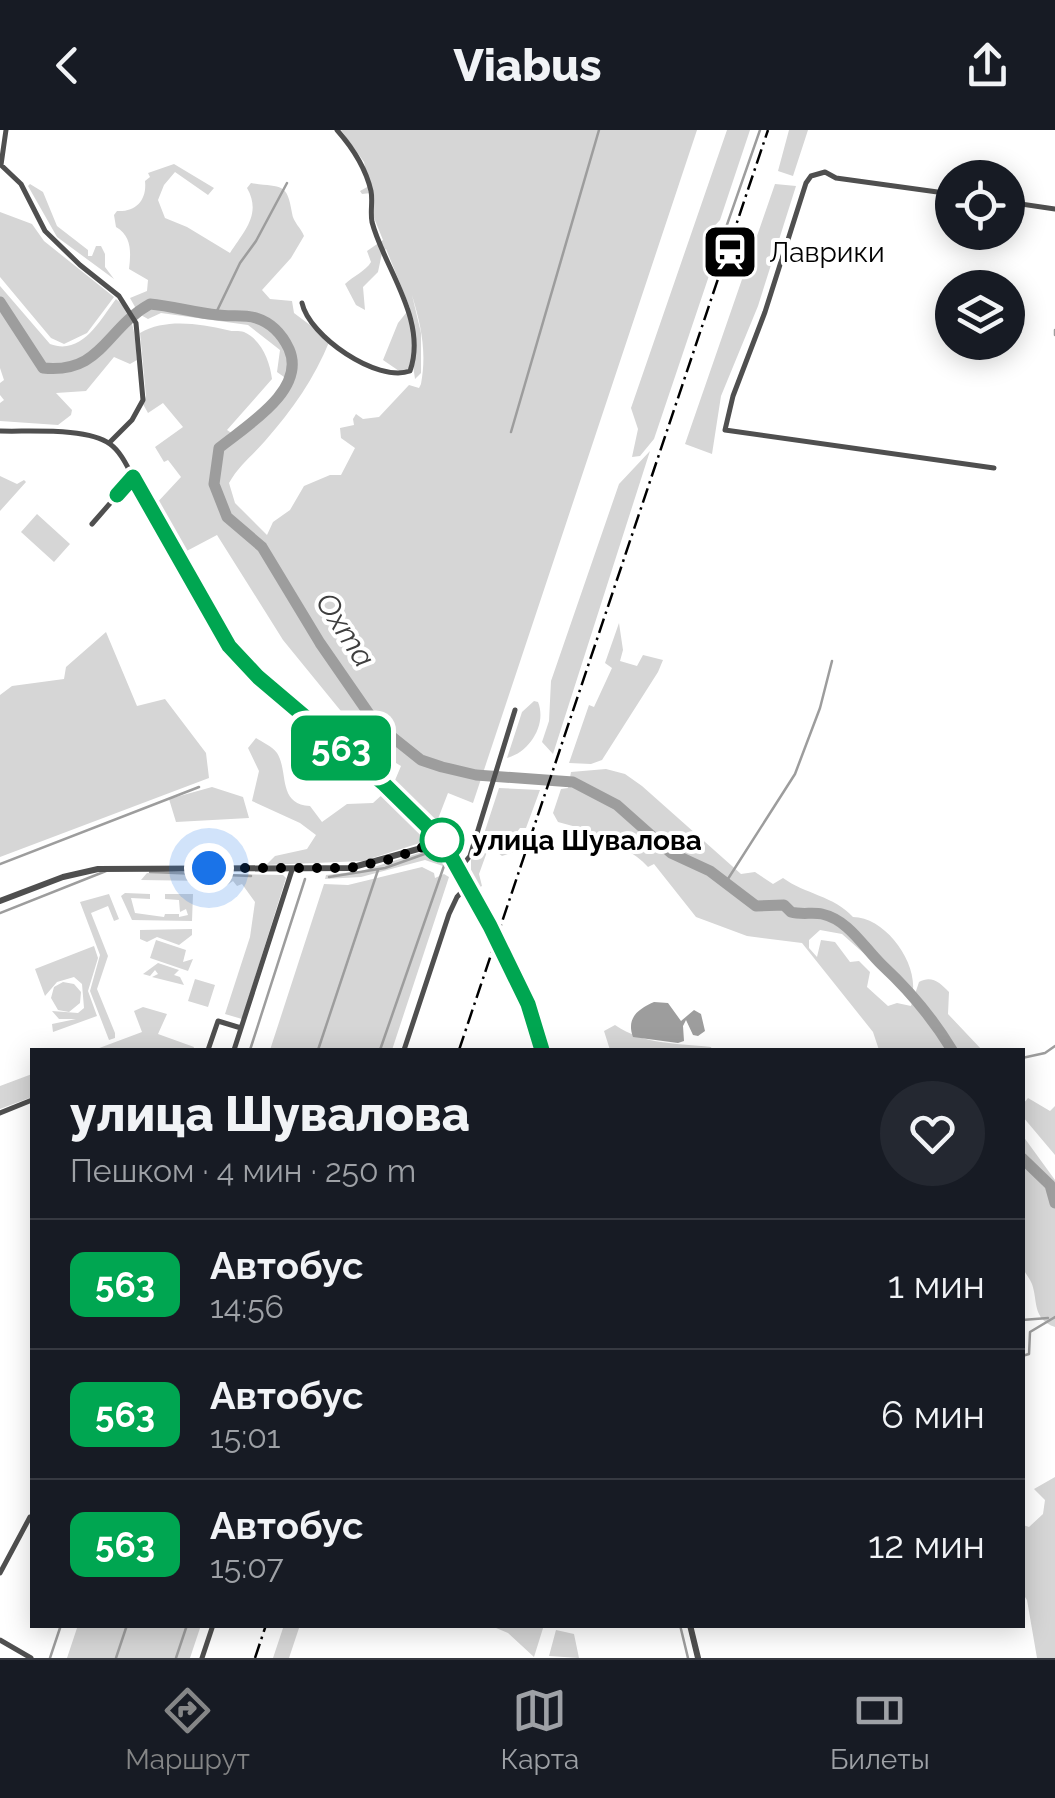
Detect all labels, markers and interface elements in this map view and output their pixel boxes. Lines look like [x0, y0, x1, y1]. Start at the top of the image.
icon: back [40, 38, 95, 93]
icon: share [960, 38, 1015, 93]
text: Viabus [453, 39, 602, 92]
map controls [935, 160, 1025, 360]
button: locate [935, 160, 1025, 250]
station icon: Лаврики [700, 222, 760, 282]
place label: Лаврики [769, 236, 885, 269]
button: layers [935, 270, 1025, 360]
water label: Охта [309, 586, 382, 674]
line badge: 563 [284, 716, 398, 780]
text: 563 [311, 728, 371, 769]
marker: улица Шувалова [421, 819, 463, 861]
place label: улица Шувалова [472, 824, 702, 857]
your location [184, 843, 234, 893]
button: heart [880, 1081, 985, 1186]
text: улица Шувалова [70, 1086, 470, 1142]
text: Пешком · 4 мин · 250 m [70, 1152, 416, 1189]
text: Автобус [210, 1243, 364, 1288]
text: 1 мин [888, 1262, 985, 1307]
text: 563 [95, 1264, 155, 1305]
text: 14:56 [210, 1288, 284, 1325]
text: Автобус [210, 1373, 364, 1418]
text: 6 мин [881, 1392, 985, 1437]
text: 563 [95, 1394, 155, 1435]
text: 15:01 [210, 1418, 280, 1455]
text: Автобус [210, 1503, 364, 1548]
text: 12 мин [868, 1522, 985, 1567]
text: 563 [95, 1524, 155, 1565]
text: 15:07 [210, 1548, 284, 1585]
tab: Маршрут [125, 1683, 250, 1776]
tab: Карта [501, 1683, 579, 1776]
tab: Билеты [830, 1683, 930, 1776]

